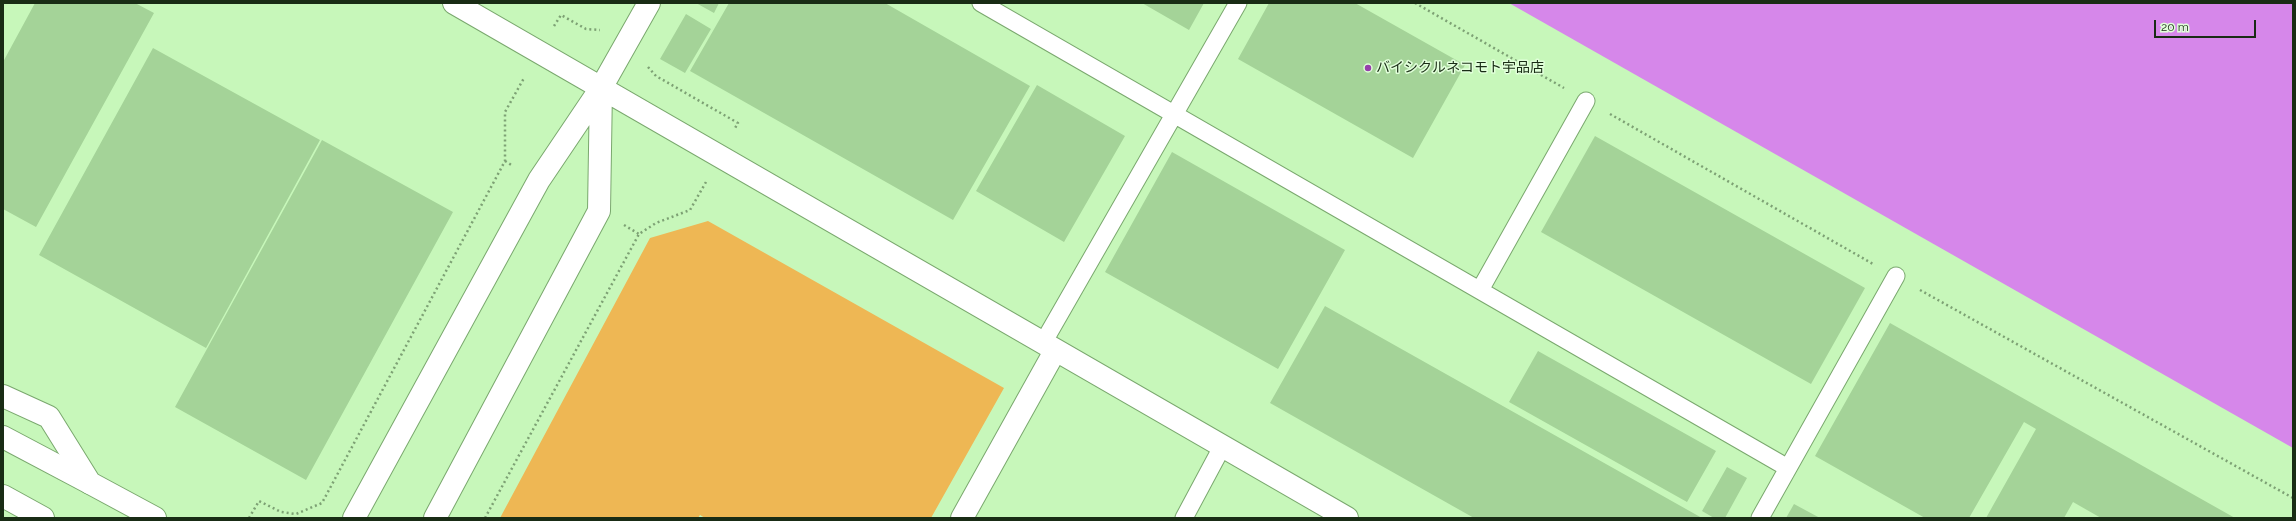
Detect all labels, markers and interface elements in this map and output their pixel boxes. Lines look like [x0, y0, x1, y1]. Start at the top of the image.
scale bar [2156, 12, 2258, 38]
text: 20 m [2161, 20, 2189, 34]
place label: バイシクルネコモト宇品店 [1376, 60, 1544, 76]
marker: バイシクルネコモト宇品店 [1363, 63, 1373, 73]

